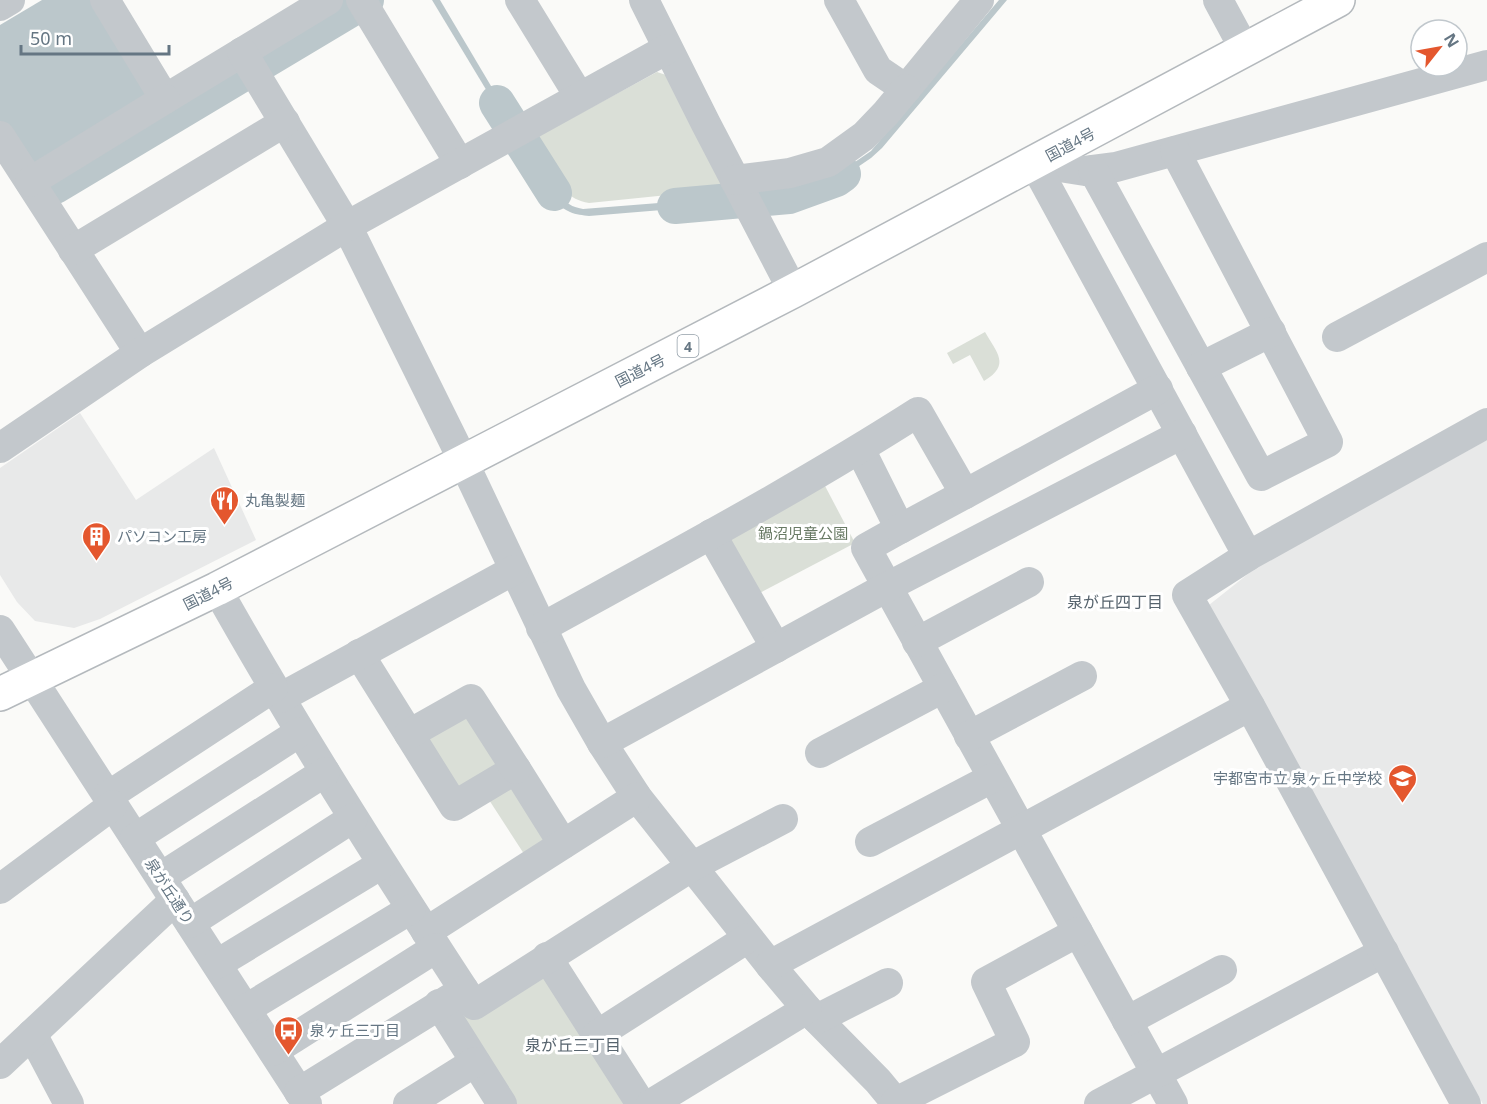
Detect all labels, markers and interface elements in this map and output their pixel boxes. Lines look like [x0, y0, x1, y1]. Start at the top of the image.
scale bar [21, 18, 170, 56]
north arrow [1409, 18, 1469, 78]
text: 50 m [30, 26, 72, 50]
text: N [1439, 29, 1465, 52]
street label: 国道4号 [1042, 123, 1098, 165]
road number: 4 [678, 335, 698, 357]
street label: 国道4号 [612, 349, 668, 391]
restaurant icon: 丸亀製麺 [208, 484, 240, 526]
place label: 丸亀製麺 [245, 490, 305, 510]
building icon: パソコン工房 [80, 520, 112, 562]
park label: 鍋沼児童公園 [758, 523, 848, 543]
place label: パソコン工房 [117, 526, 207, 546]
street label: 国道4号 [180, 572, 236, 614]
district label: 泉が丘四丁目 [1067, 591, 1163, 613]
school or university icon: 宇都宮市立 泉ヶ丘中学校 [1387, 762, 1419, 804]
place label: 宇都宮市立 泉ヶ丘中学校 [1213, 768, 1382, 788]
street label: 泉が丘通り [141, 854, 199, 928]
bus stop icon: 泉ヶ丘三丁目 [273, 1014, 305, 1056]
place label: 泉ヶ丘三丁目 [310, 1020, 400, 1040]
district label: 泉が丘三丁目 [525, 1034, 621, 1056]

